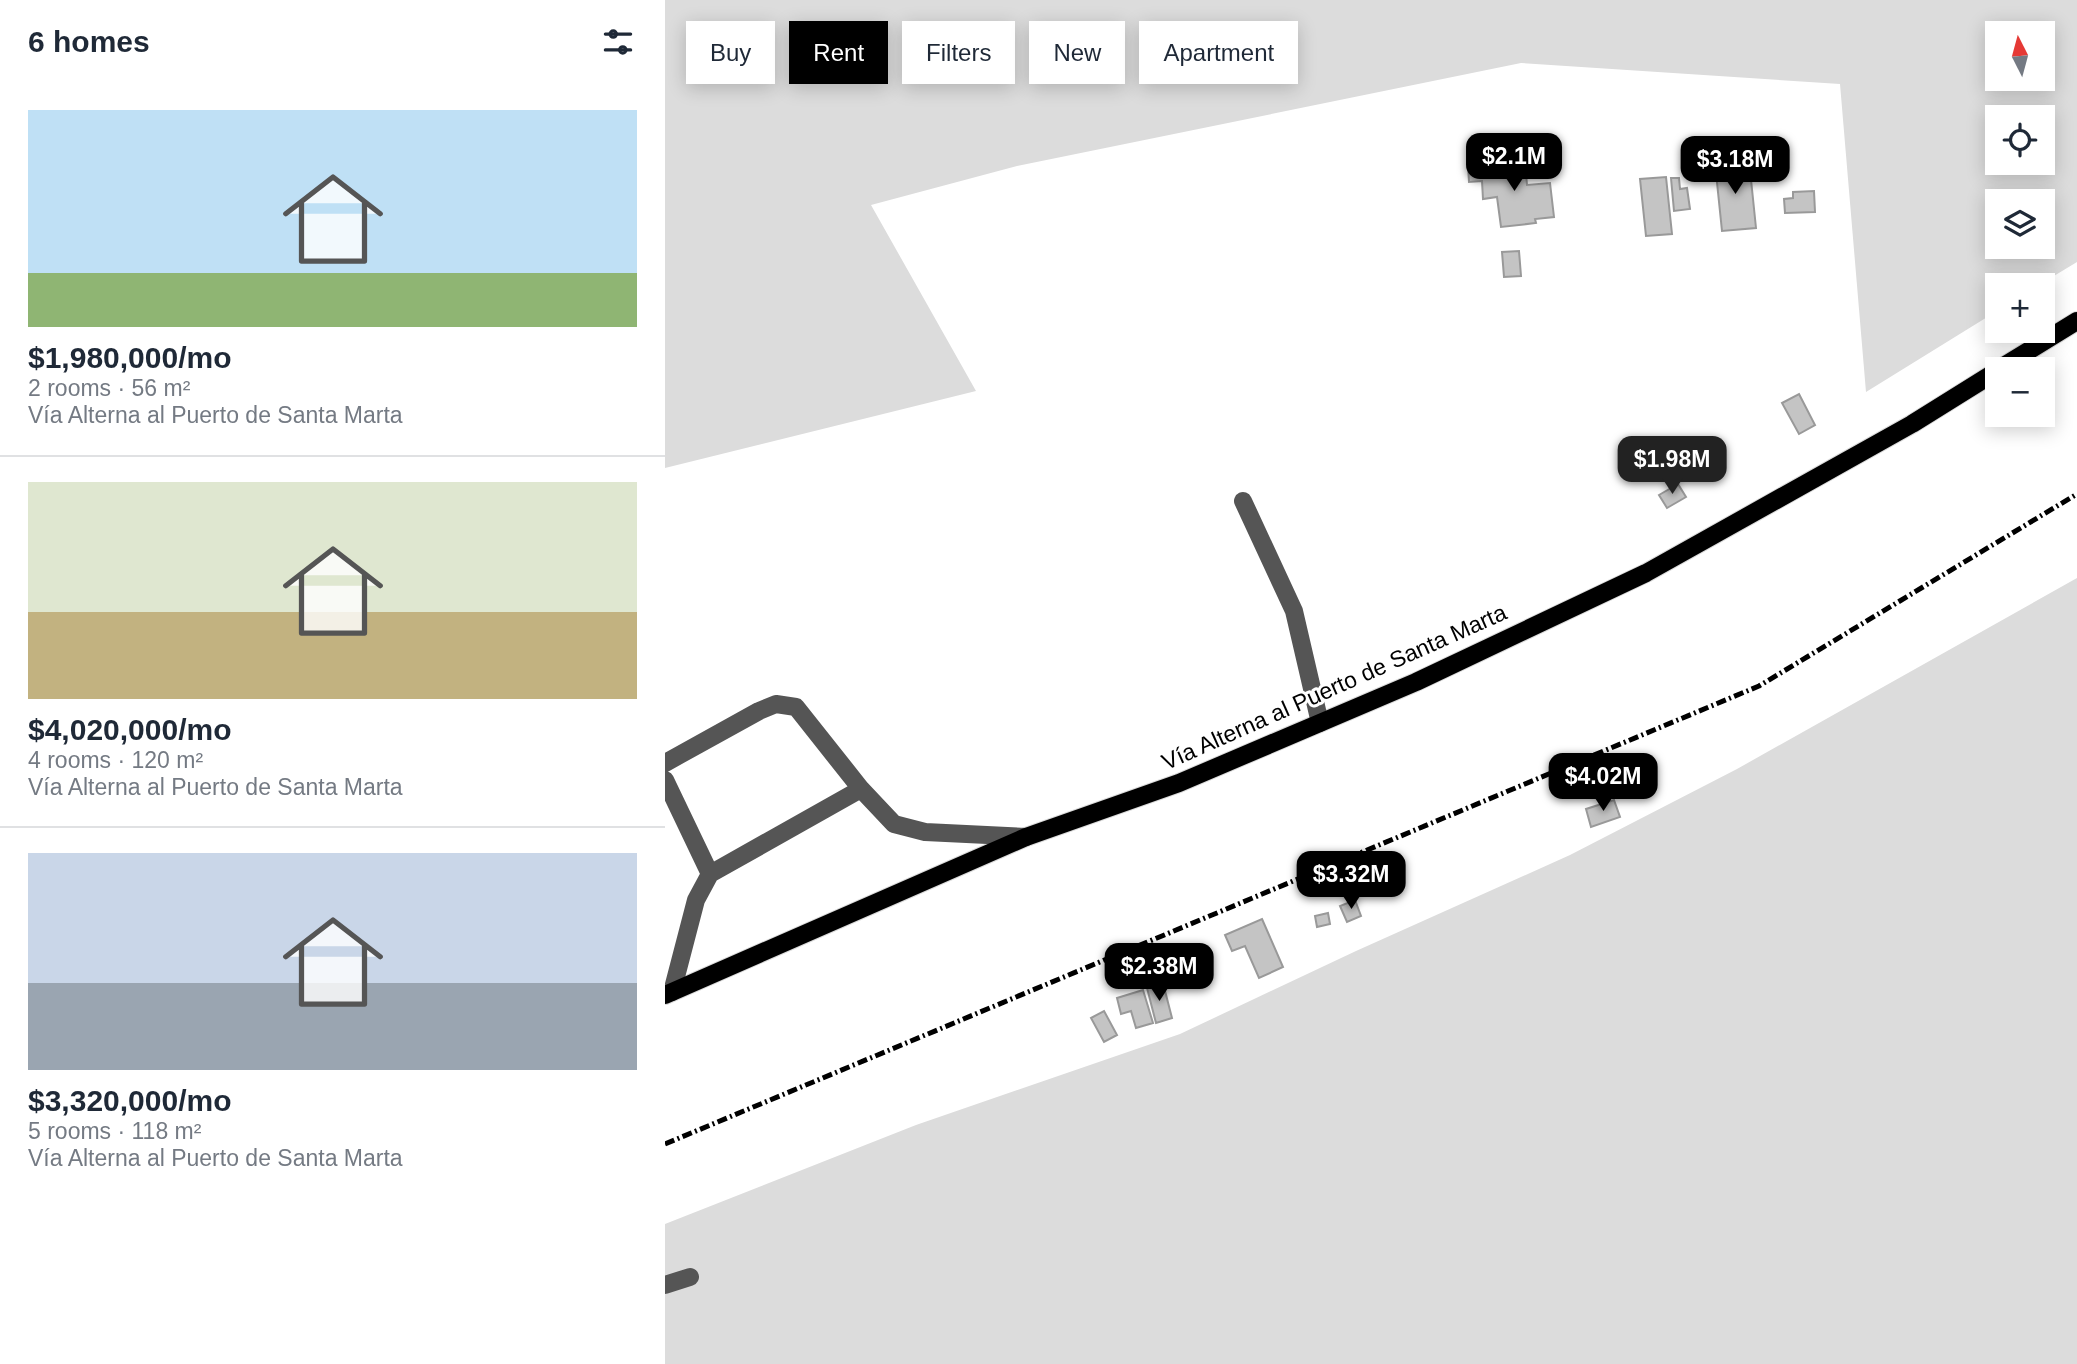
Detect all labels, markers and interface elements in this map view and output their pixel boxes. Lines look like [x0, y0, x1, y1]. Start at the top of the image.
chip: Buy [686, 21, 775, 84]
chip: Rent [789, 21, 888, 84]
chip: Filters [902, 21, 1015, 84]
chip: New [1029, 21, 1125, 84]
chip: Apartment [1139, 21, 1298, 84]
north arrow [1985, 21, 2055, 91]
map controls [1985, 21, 2055, 427]
icon: filters [599, 23, 637, 61]
text: 6 homes [28, 25, 150, 58]
button: locate [1985, 105, 2055, 175]
pin: $2.1M [1465, 134, 1563, 193]
pin: $3.18M [1678, 136, 1792, 196]
text: $2.1M [1482, 143, 1546, 169]
text: $3.18M [1697, 146, 1773, 172]
icon: home [270, 156, 396, 282]
button: layers [1985, 189, 2055, 259]
button: + [1985, 273, 2055, 343]
text: $1,980,000/mo [28, 341, 231, 374]
button: − [1985, 357, 2055, 427]
text: 2 rooms · 56 m² [28, 375, 190, 401]
text: Vía Alterna al Puerto de Santa Marta [28, 402, 403, 428]
pin: $1.98M [1615, 436, 1729, 496]
text: $1.98M [1634, 446, 1710, 472]
icon: home [270, 528, 396, 654]
street label: Vía Alterna al Puerto de Santa Marta [1158, 599, 1511, 775]
text: $4,020,000/mo [28, 713, 231, 746]
text: 4 rooms · 120 m² [28, 747, 203, 773]
pin: $4.02M [1546, 754, 1660, 813]
text: $4.02M [1565, 763, 1641, 789]
text: Vía Alterna al Puerto de Santa Marta [28, 774, 403, 800]
pin: $3.32M [1294, 852, 1408, 911]
text: $3.32M [1313, 861, 1389, 887]
icon: home [270, 899, 396, 1025]
pin: $2.38M [1102, 944, 1216, 1003]
text: $2.38M [1121, 953, 1197, 979]
text: $3,320,000/mo [28, 1084, 231, 1117]
text: 5 rooms · 118 m² [28, 1118, 201, 1144]
text: Vía Alterna al Puerto de Santa Marta [28, 1145, 403, 1171]

